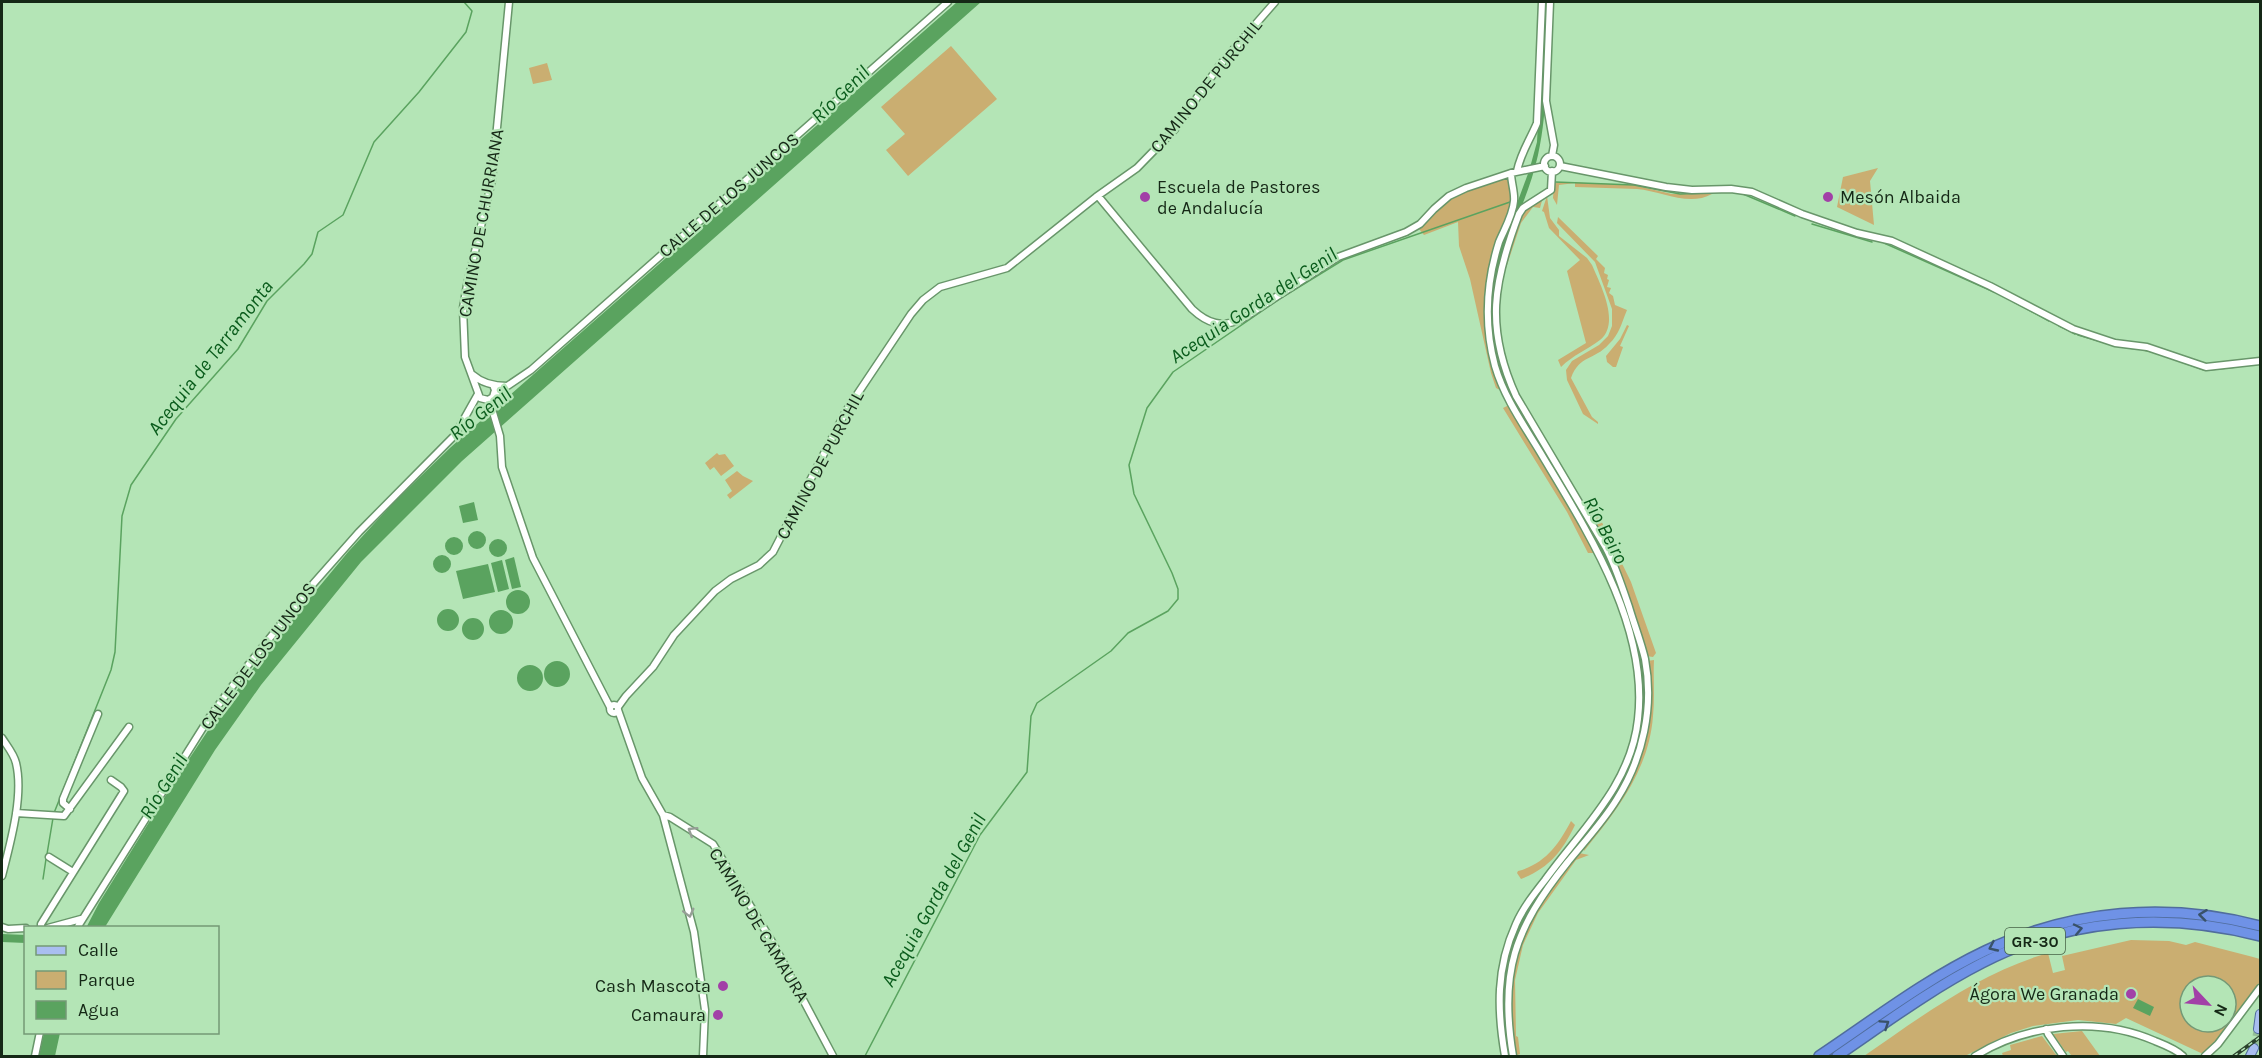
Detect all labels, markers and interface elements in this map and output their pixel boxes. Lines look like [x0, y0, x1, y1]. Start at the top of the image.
street label: CAMINO DE PURCHIL [1145, 14, 1267, 157]
water label: Río Genil [806, 61, 874, 128]
street label: CAMINO DE CHURRIANA [454, 127, 508, 319]
street label: CALLE DE LOS JUNCOS [654, 128, 804, 262]
place label: Escuela de Pastores de Andalucía [1157, 176, 1321, 219]
place label: Mesón Albaida [1840, 186, 1961, 208]
marker: Escuela de Pastores de Andalucía [1138, 190, 1152, 204]
marker: Mesón Albaida [1821, 190, 1835, 204]
water label: Acequia Gorda del Genil [1165, 243, 1341, 368]
water label: Acequia de Tarramonta [143, 275, 278, 439]
water label: Río Genil [445, 382, 516, 445]
street label: CAMINO DE PURCHIL [771, 386, 869, 543]
water label: Río Beiro [1578, 493, 1633, 568]
street label: CALLE DE LOS JUNCOS [195, 578, 321, 734]
water label: Río Genil [134, 749, 192, 823]
water label: Acequia Gorda del Genil [876, 809, 991, 991]
one-way arrow [688, 826, 698, 838]
street label: CAMINO DE CAMAURA [704, 844, 814, 1006]
one-way arrow [681, 907, 694, 917]
one-way arrow [2199, 909, 2208, 921]
one-way arrow [2073, 923, 2083, 936]
legend [24, 926, 219, 1034]
road number: GR-30 [2005, 928, 2065, 954]
text: Calle [78, 939, 118, 961]
one-way arrow [1988, 940, 1999, 952]
text: Parque [78, 969, 135, 991]
north arrow [2178, 974, 2238, 1034]
place label: Cash Mascota [595, 975, 711, 997]
marker: Cash Mascota [716, 979, 730, 993]
place label: Ágora We Granada [1970, 982, 2119, 1005]
marker: Ágora We Granada [2124, 987, 2138, 1001]
text: Agua [78, 999, 119, 1021]
text: N [2210, 1001, 2232, 1020]
place label: Camaura [631, 1004, 706, 1026]
marker: Camaura [711, 1008, 725, 1022]
one-way arrow [1879, 1020, 1890, 1031]

